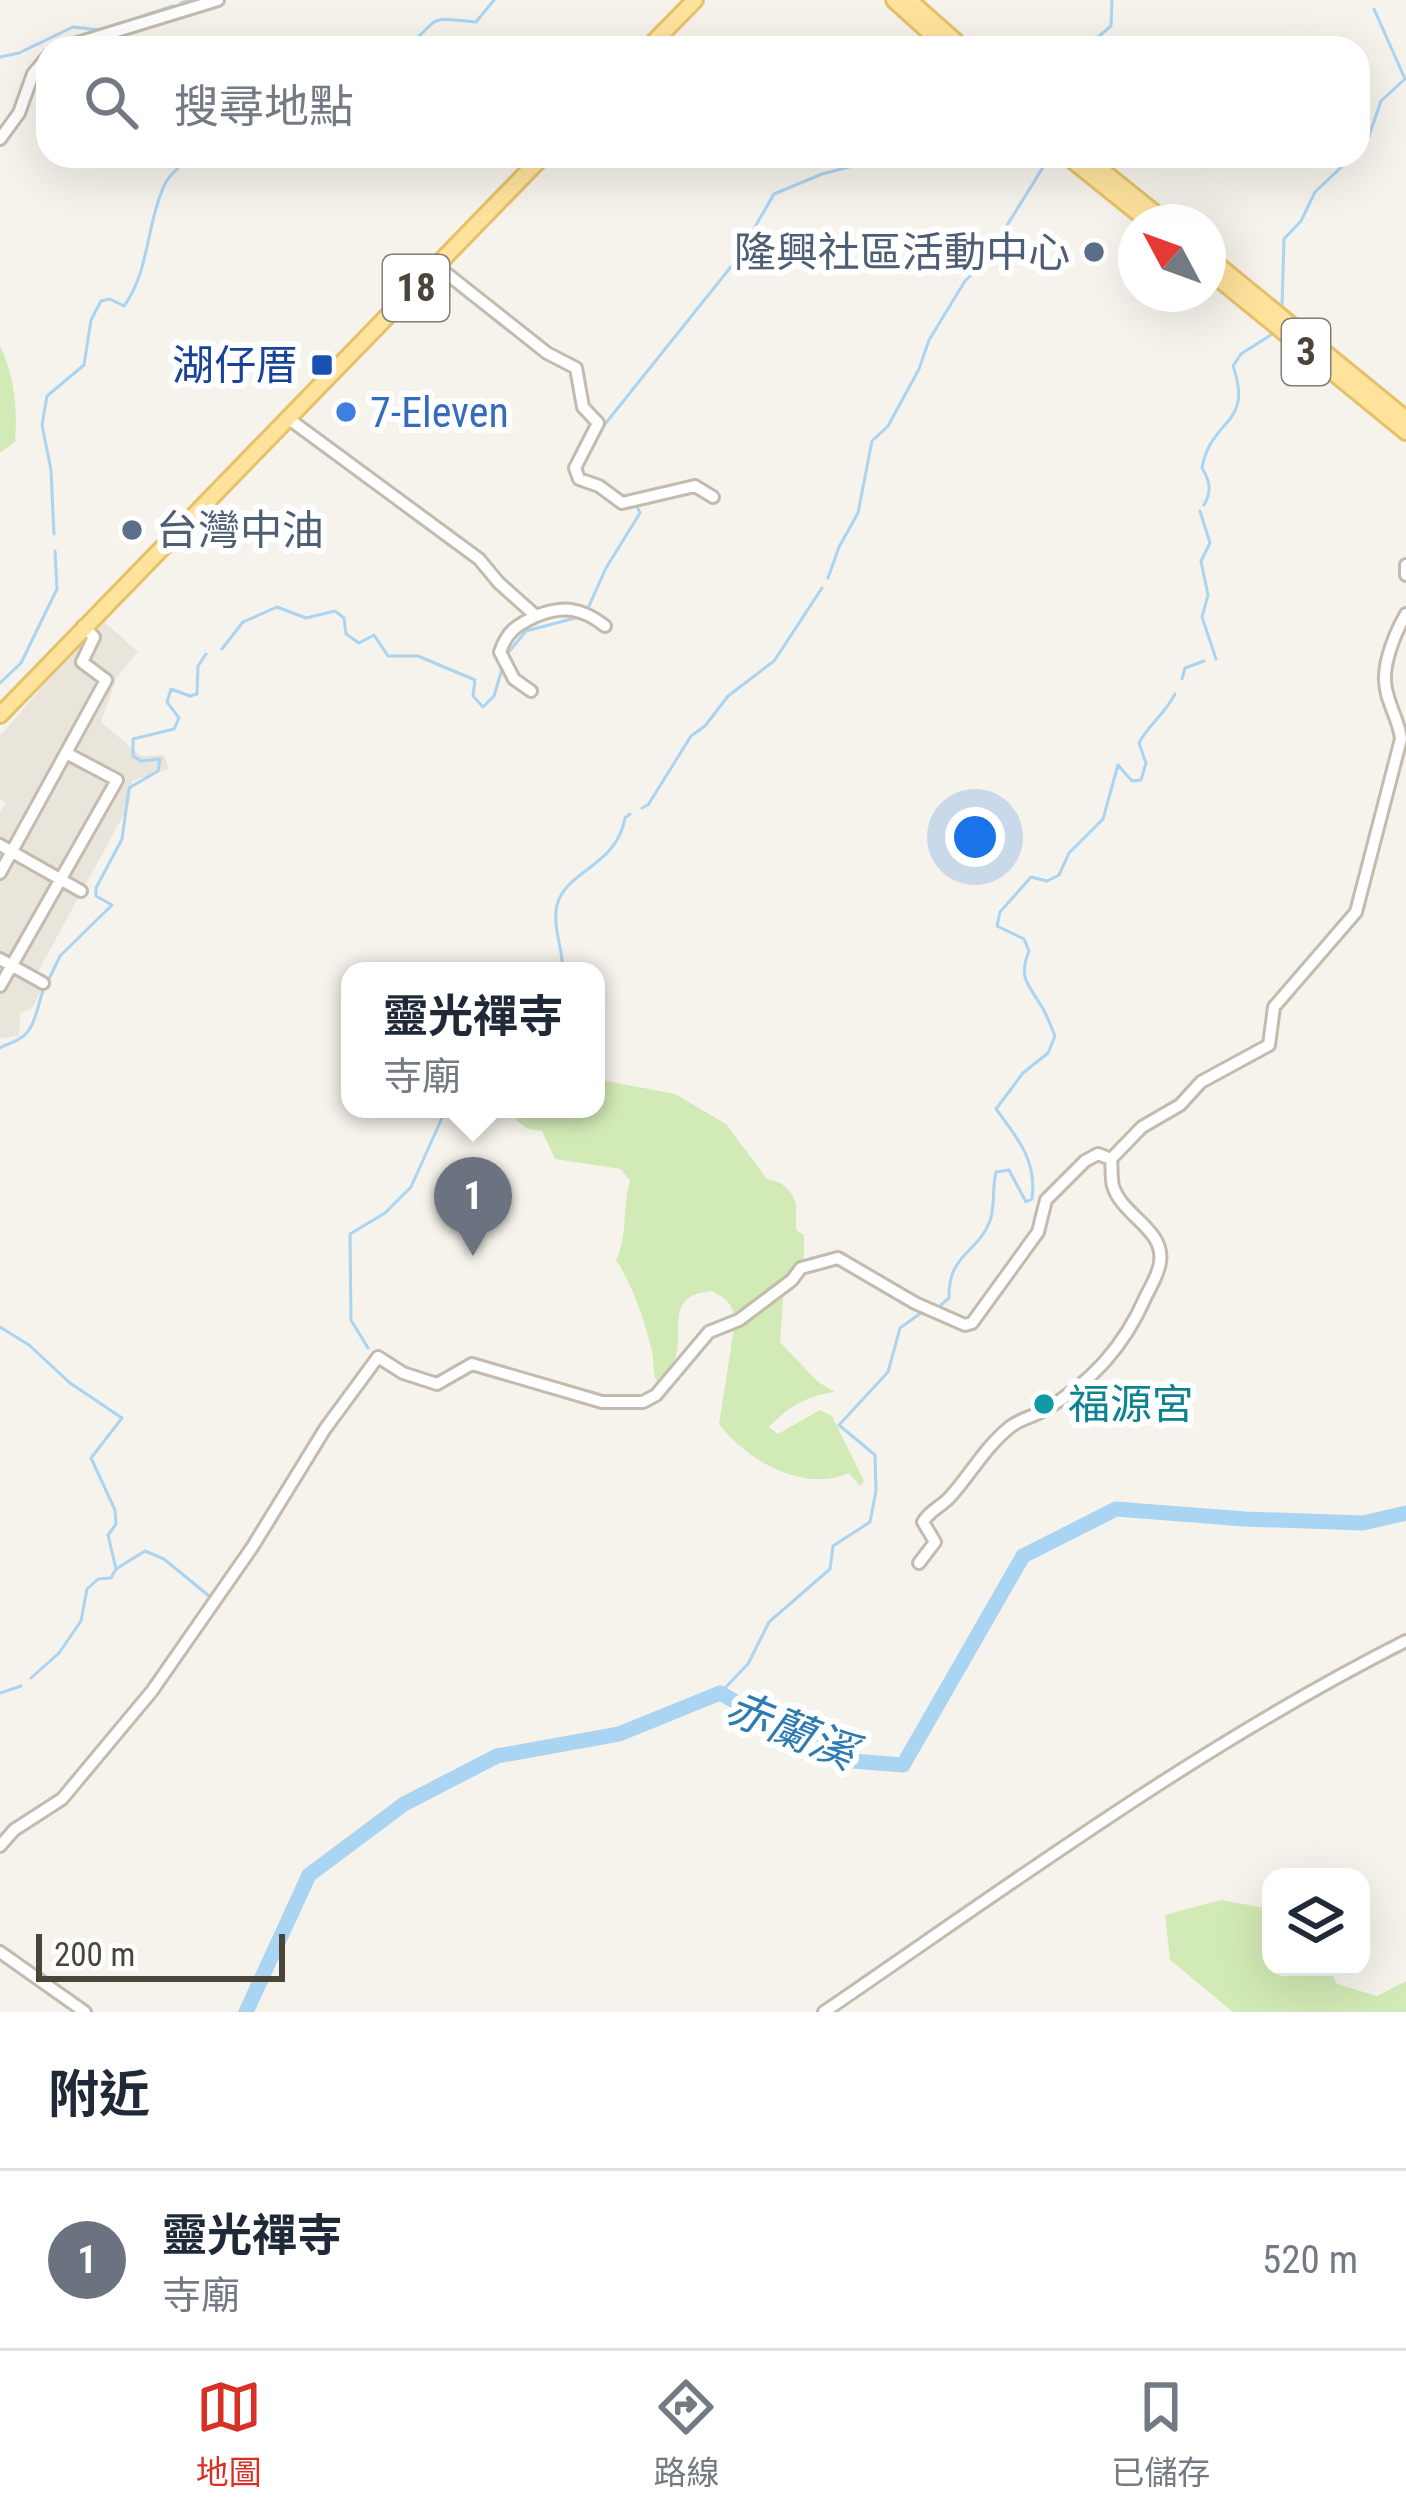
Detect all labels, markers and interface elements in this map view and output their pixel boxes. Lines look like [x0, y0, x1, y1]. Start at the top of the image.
search box [36, 36, 1370, 168]
icon: search [78, 69, 144, 135]
text: 搜尋地點 [174, 80, 354, 133]
north arrow [1118, 204, 1226, 312]
place label: 隆興社區活動中心 [734, 228, 1070, 277]
marker: 隆興社區活動中心 [1081, 239, 1107, 265]
road number: 18 [383, 255, 449, 321]
road number: 3 [1282, 319, 1330, 385]
place label: 湖仔厝 [172, 341, 298, 390]
marker: 湖仔厝 [309, 352, 335, 378]
place label: 7-Eleven [370, 388, 509, 437]
marker: 7-Eleven [333, 399, 359, 425]
place label: 台灣中油 [156, 506, 324, 555]
marker: 台灣中油 [119, 517, 145, 543]
your location [945, 807, 1005, 867]
popup [341, 962, 605, 1118]
text: 靈光禪寺 [383, 990, 563, 1043]
text: 寺廟 [383, 1054, 461, 1100]
pin: 1 [434, 1157, 512, 1256]
place label: 福源宮 [1068, 1380, 1194, 1429]
marker: 福源宮 [1031, 1391, 1057, 1417]
water label: 赤蘭溪 [718, 1680, 869, 1782]
map controls [1262, 1868, 1370, 1976]
button: layers [1262, 1868, 1370, 1976]
scale bar [36, 1928, 285, 1981]
text: 200 m [54, 1935, 135, 1974]
text: 附近 [48, 2065, 150, 2124]
text: 靈光禪寺 [162, 2209, 342, 2262]
text: 1 [77, 2237, 97, 2283]
text: 520 m [1262, 2237, 1358, 2283]
text: 寺廟 [162, 2273, 240, 2319]
tab: 地圖 [196, 2374, 262, 2494]
tab: 路線 [653, 2374, 719, 2494]
tab: 已儲存 [1111, 2374, 1210, 2494]

